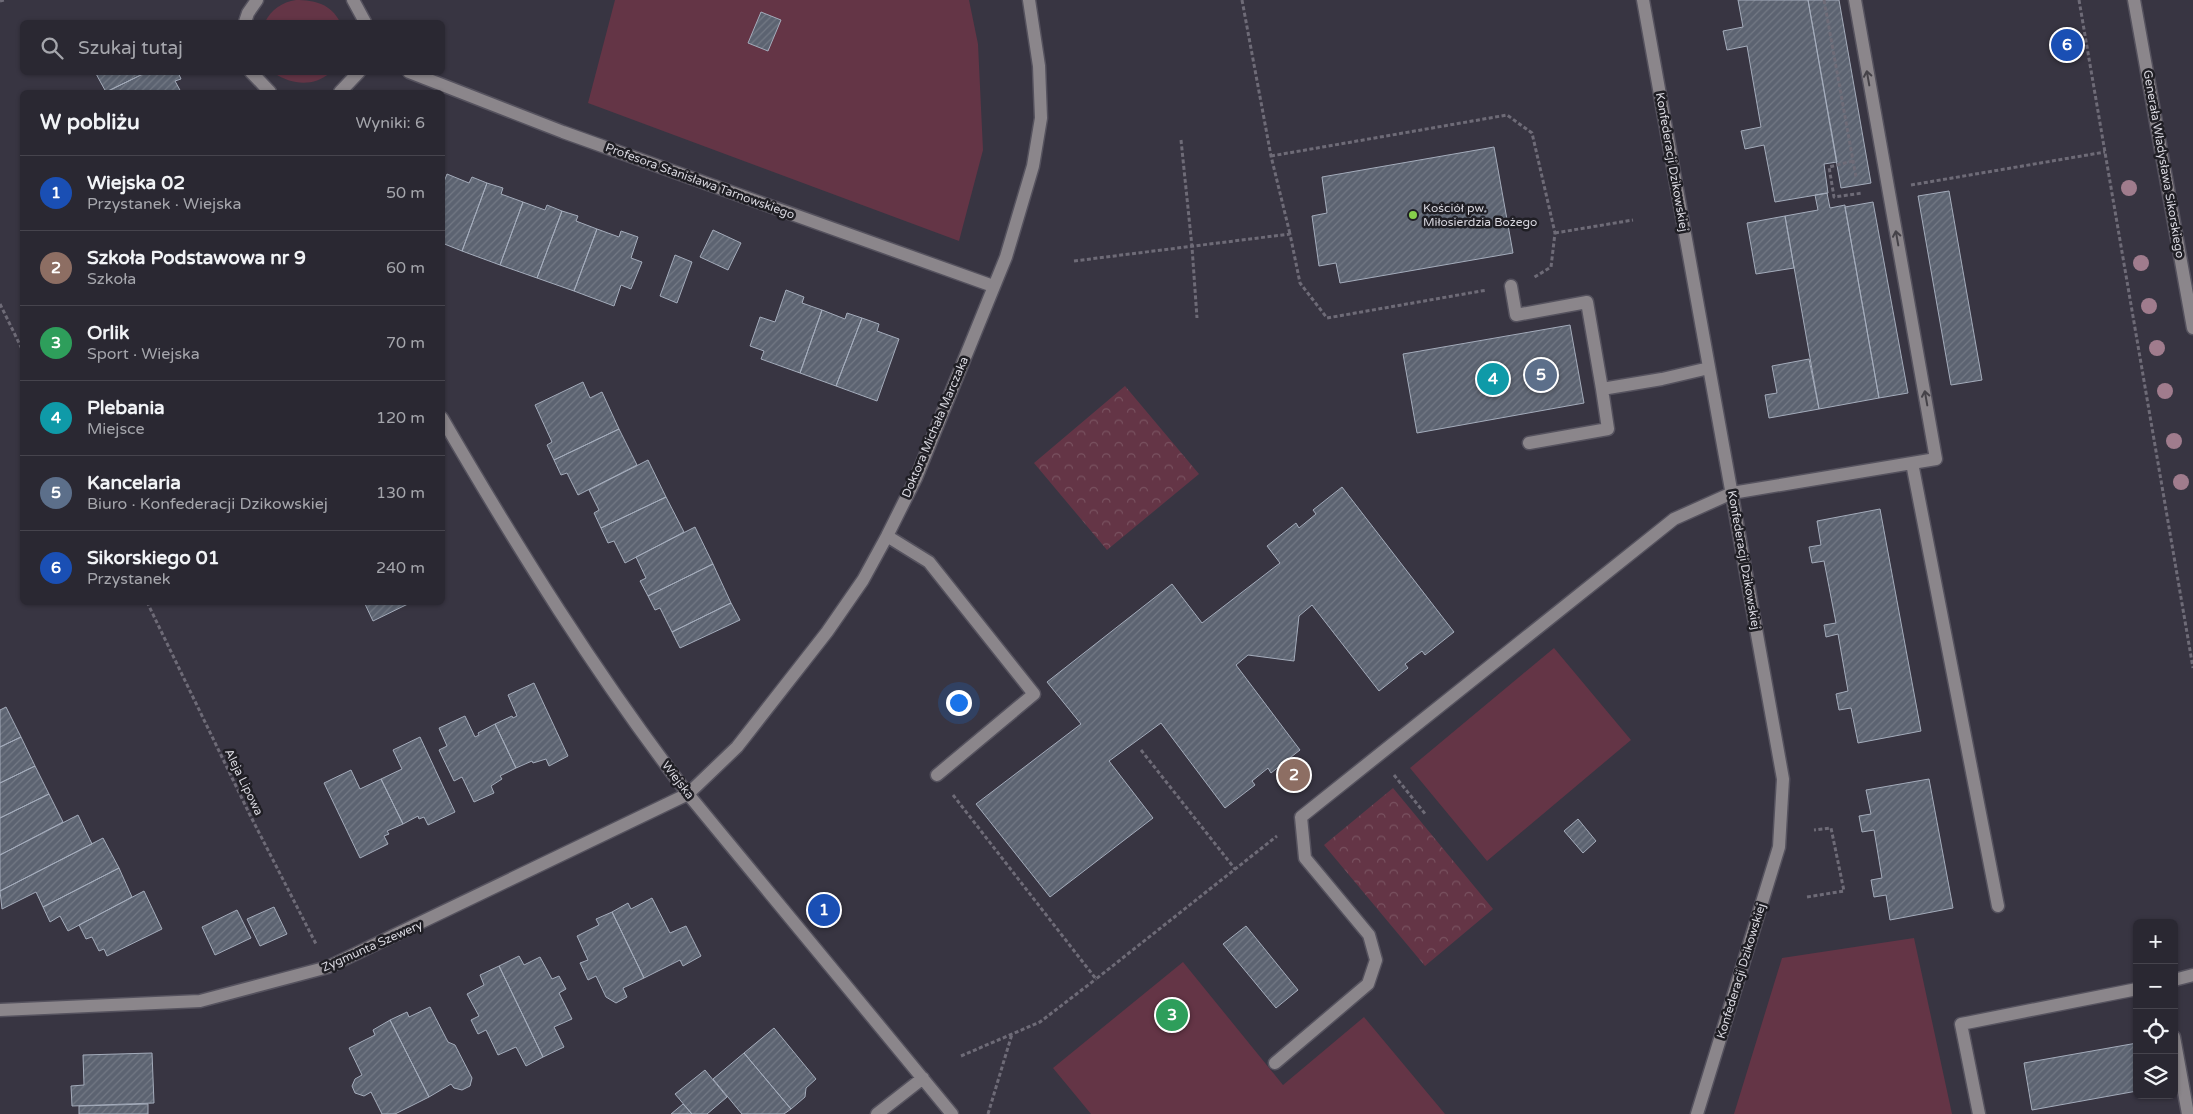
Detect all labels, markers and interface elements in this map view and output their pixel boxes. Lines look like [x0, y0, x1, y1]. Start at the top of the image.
search box [20, 20, 445, 75]
pin: 6 [2051, 26, 2083, 64]
icon: search [38, 34, 66, 62]
text: Szukaj tutaj [78, 37, 183, 59]
street label: Generała Władysława Sikorskiego [2141, 69, 2187, 259]
one-way arrow [1863, 71, 1873, 87]
street label: Konfederacji Dzikowskiej [1653, 91, 1691, 233]
text: W pobliżu [40, 110, 140, 135]
text: Wyniki: 6 [356, 113, 425, 133]
street label: Profesora Stanisława Tarnowskiego [603, 140, 797, 222]
text: Wiejska 02 [87, 172, 185, 194]
text: 1 [51, 183, 61, 203]
text: 50 m [386, 183, 425, 203]
text: Przystanek · Wiejska [87, 194, 241, 214]
place label: Kościół pw. Miłosierdzia Bożego [1423, 201, 1537, 229]
marker: Kościół pw. Miłosierdzia Bożego [1407, 209, 1419, 221]
one-way arrow [1891, 231, 1901, 247]
text: Szkoła Podstawowa nr 9 [87, 247, 306, 269]
text: 2 [51, 258, 61, 278]
text: 60 m [386, 258, 425, 278]
text: Szkoła [87, 269, 136, 289]
text: Orlik [87, 322, 129, 344]
text: 3 [51, 333, 61, 353]
text: 70 m [386, 333, 425, 353]
text: Sport · Wiejska [87, 344, 200, 364]
street label: Doktora Michała Marczaka [899, 354, 971, 500]
pin: 5 [1525, 356, 1557, 394]
pin: 4 [1477, 360, 1509, 398]
one-way arrow [1920, 390, 1930, 406]
text: Plebania [87, 397, 165, 419]
text: 4 [51, 408, 61, 428]
text: 120 m [376, 408, 425, 428]
text: Miejsce [87, 419, 145, 439]
text: Kancelaria [87, 472, 181, 494]
text: 5 [51, 483, 61, 503]
text: 130 m [376, 483, 425, 503]
street label: Konfederacji Dzikowskiej [1725, 489, 1763, 631]
text: Biuro · Konfederacji Dzikowskiej [87, 494, 328, 514]
text: Sikorskiego 01 [87, 547, 220, 569]
text: 6 [51, 558, 61, 578]
text: 240 m [376, 558, 425, 578]
text: Przystanek [87, 569, 171, 589]
your location [946, 690, 972, 716]
street label: Aleja Lipowa [222, 746, 266, 818]
pin: 2 [1278, 756, 1310, 794]
street label: Wiejska [659, 758, 697, 802]
pin: 1 [808, 891, 840, 929]
street label: Konfederacji Dzikowskiej [1714, 902, 1768, 1040]
street label: Zygmunta Szewery [319, 917, 425, 975]
map controls [2133, 919, 2178, 1099]
button: + [2133, 919, 2178, 964]
button: − [2133, 964, 2178, 1009]
pin: 3 [1156, 996, 1188, 1034]
button: locate [2133, 1009, 2178, 1054]
button: layers [2133, 1054, 2178, 1099]

